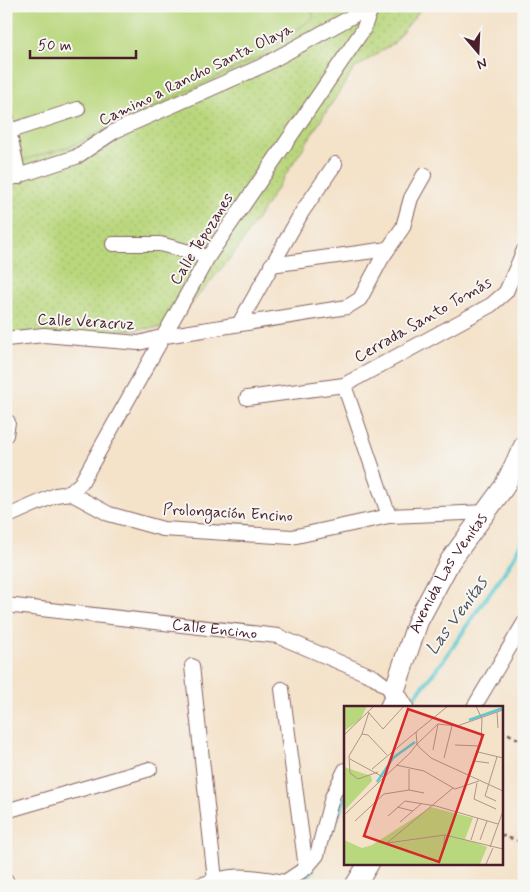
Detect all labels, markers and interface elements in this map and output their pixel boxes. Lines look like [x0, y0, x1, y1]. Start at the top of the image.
street label: Camino a Rancho Santa Olaya [95, 19, 297, 131]
scale bar [30, 28, 136, 60]
north arrow [452, 28, 502, 78]
text: 50 m [38, 36, 72, 56]
text: N [475, 53, 489, 73]
street label: Calle Tepozanes [165, 189, 239, 289]
street label: Cerrada Santo Tomás [350, 272, 496, 368]
street label: Calle Veracruz [37, 309, 136, 335]
street label: Prolongación Encino [162, 499, 294, 528]
street label: Avenida Las Venitas [406, 509, 496, 641]
water label: Las Venitas [421, 572, 493, 660]
street label: Calle Encino [171, 613, 258, 644]
inset map [344, 706, 502, 864]

